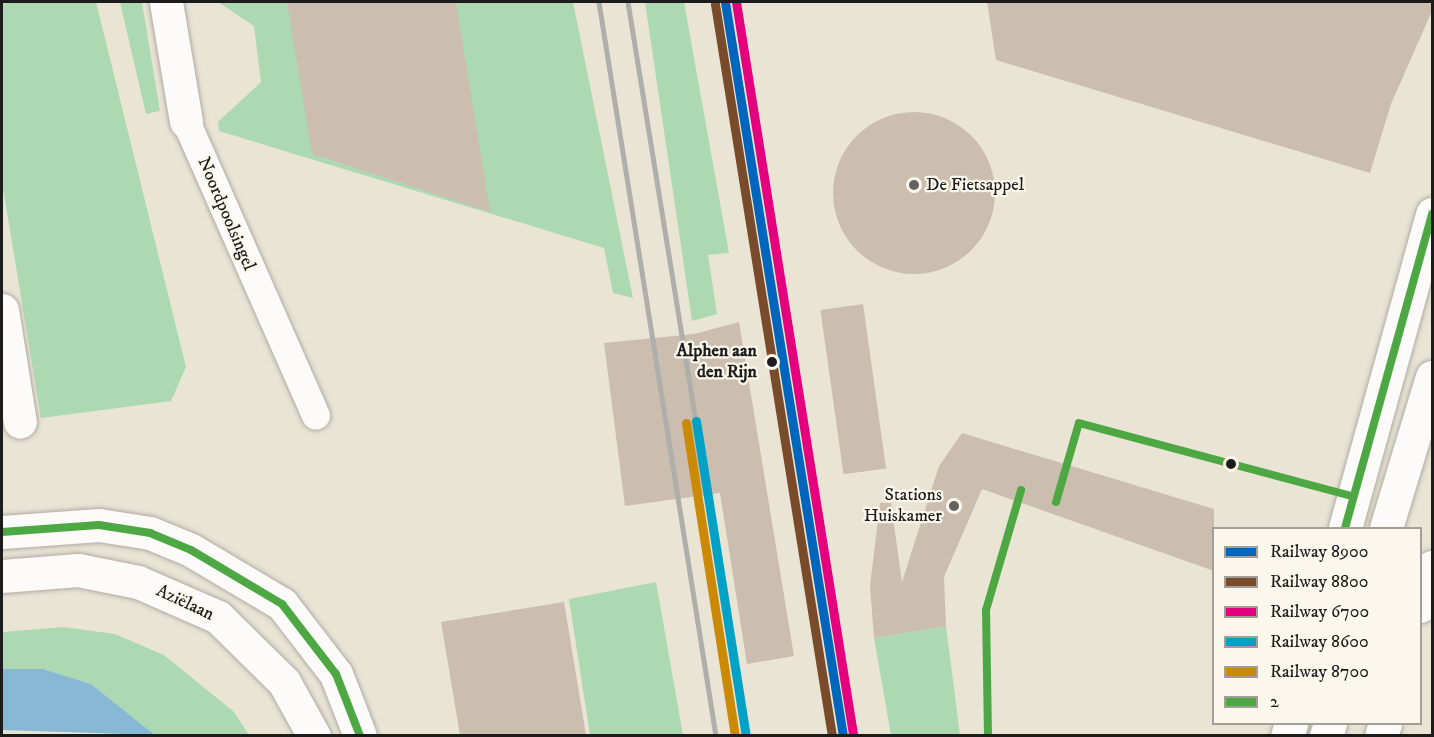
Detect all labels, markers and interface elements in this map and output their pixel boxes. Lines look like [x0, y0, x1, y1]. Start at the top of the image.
street label: Noordpoolsingel [192, 154, 260, 274]
place label: De Fietsappel [926, 174, 1024, 196]
marker: De Fietsappel [907, 178, 921, 192]
place label: Alphen aan den Rijn [676, 341, 757, 384]
marker: Alphen aan den Rijn [762, 352, 782, 372]
unlabelled marker [1225, 458, 1237, 470]
place label: Stations Huiskamer [864, 485, 942, 528]
marker: Stations Huiskamer [947, 499, 961, 513]
legend [1212, 527, 1422, 725]
text: Railway 8900 [1270, 541, 1368, 563]
text: Railway 8800 [1270, 571, 1368, 593]
street label: Aziëlaan [153, 580, 217, 626]
text: Railway 6700 [1270, 601, 1369, 623]
text: Railway 8600 [1270, 631, 1369, 653]
text: Railway 8700 [1270, 661, 1369, 683]
text: 2 [1270, 691, 1279, 713]

